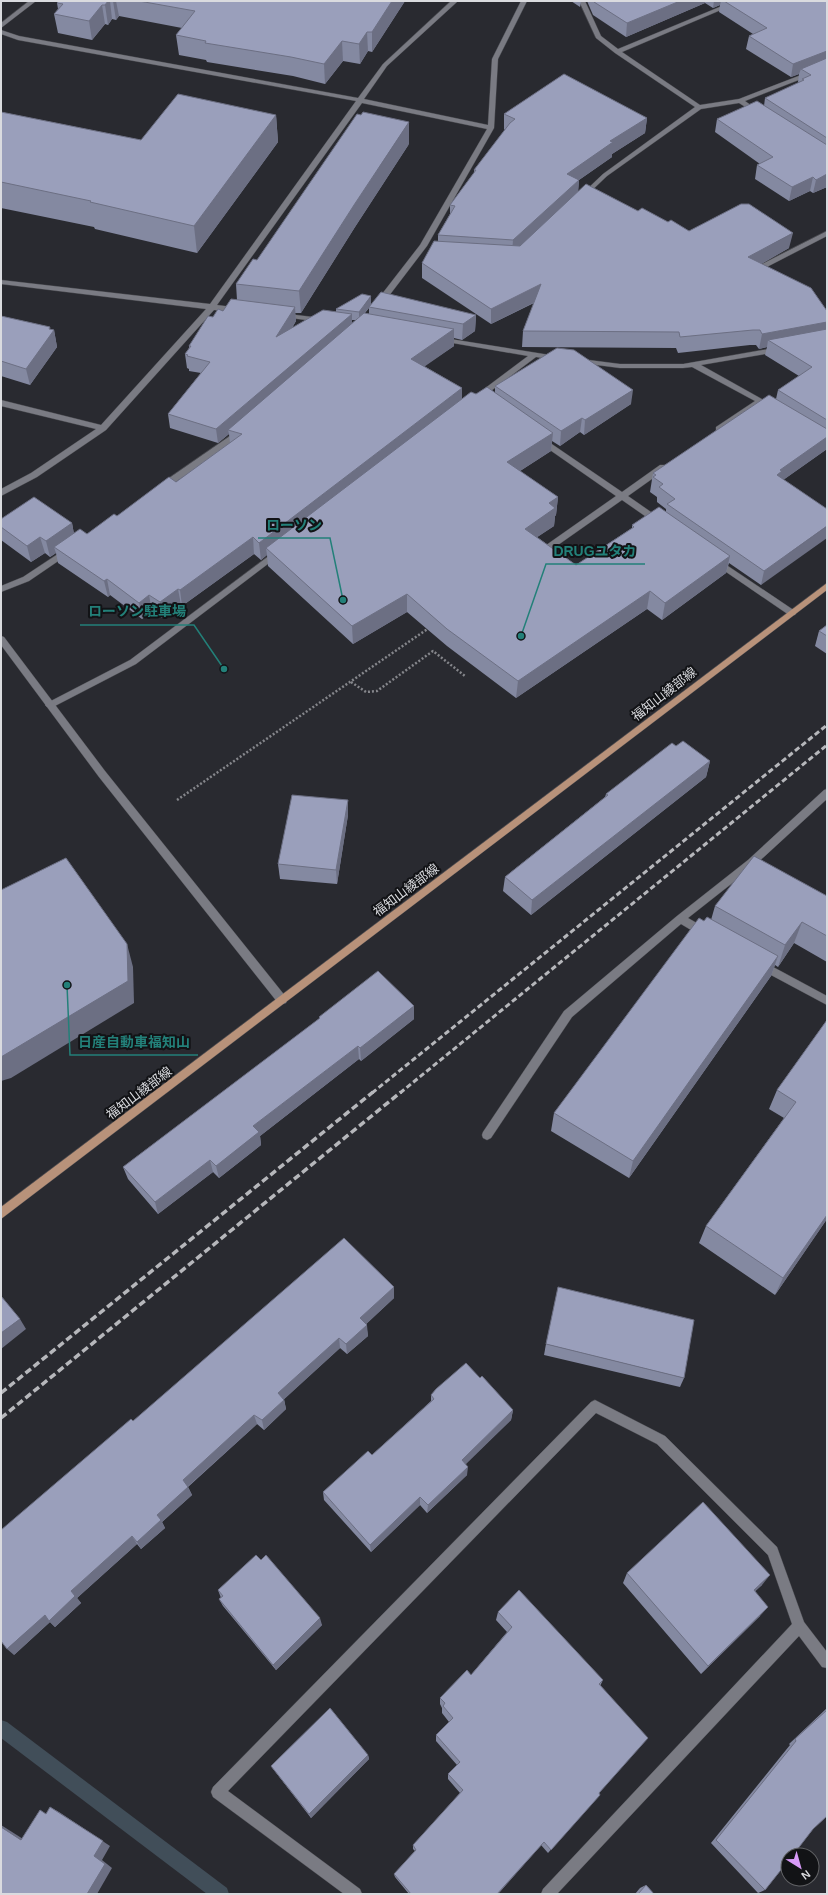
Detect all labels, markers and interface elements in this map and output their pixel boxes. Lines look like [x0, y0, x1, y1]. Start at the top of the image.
callout: ローソン [258, 512, 330, 538]
text: ローソン [266, 517, 322, 533]
callout: DRUGユタカ [546, 538, 645, 564]
text: DRUGユタカ [553, 543, 637, 559]
callout: ローソン駐車場 [80, 599, 194, 625]
text: ローソン駐車場 [88, 603, 186, 619]
street label: 福知山綾部線 [629, 664, 699, 724]
street label: 福知山綾部線 [370, 861, 442, 919]
callout: 日産自動車福知山 [70, 1029, 198, 1055]
text: 日産自動車福知山 [78, 1034, 190, 1050]
street label: 福知山綾部線 [103, 1064, 175, 1122]
north arrow [780, 1847, 820, 1887]
text: N [799, 1868, 813, 1882]

